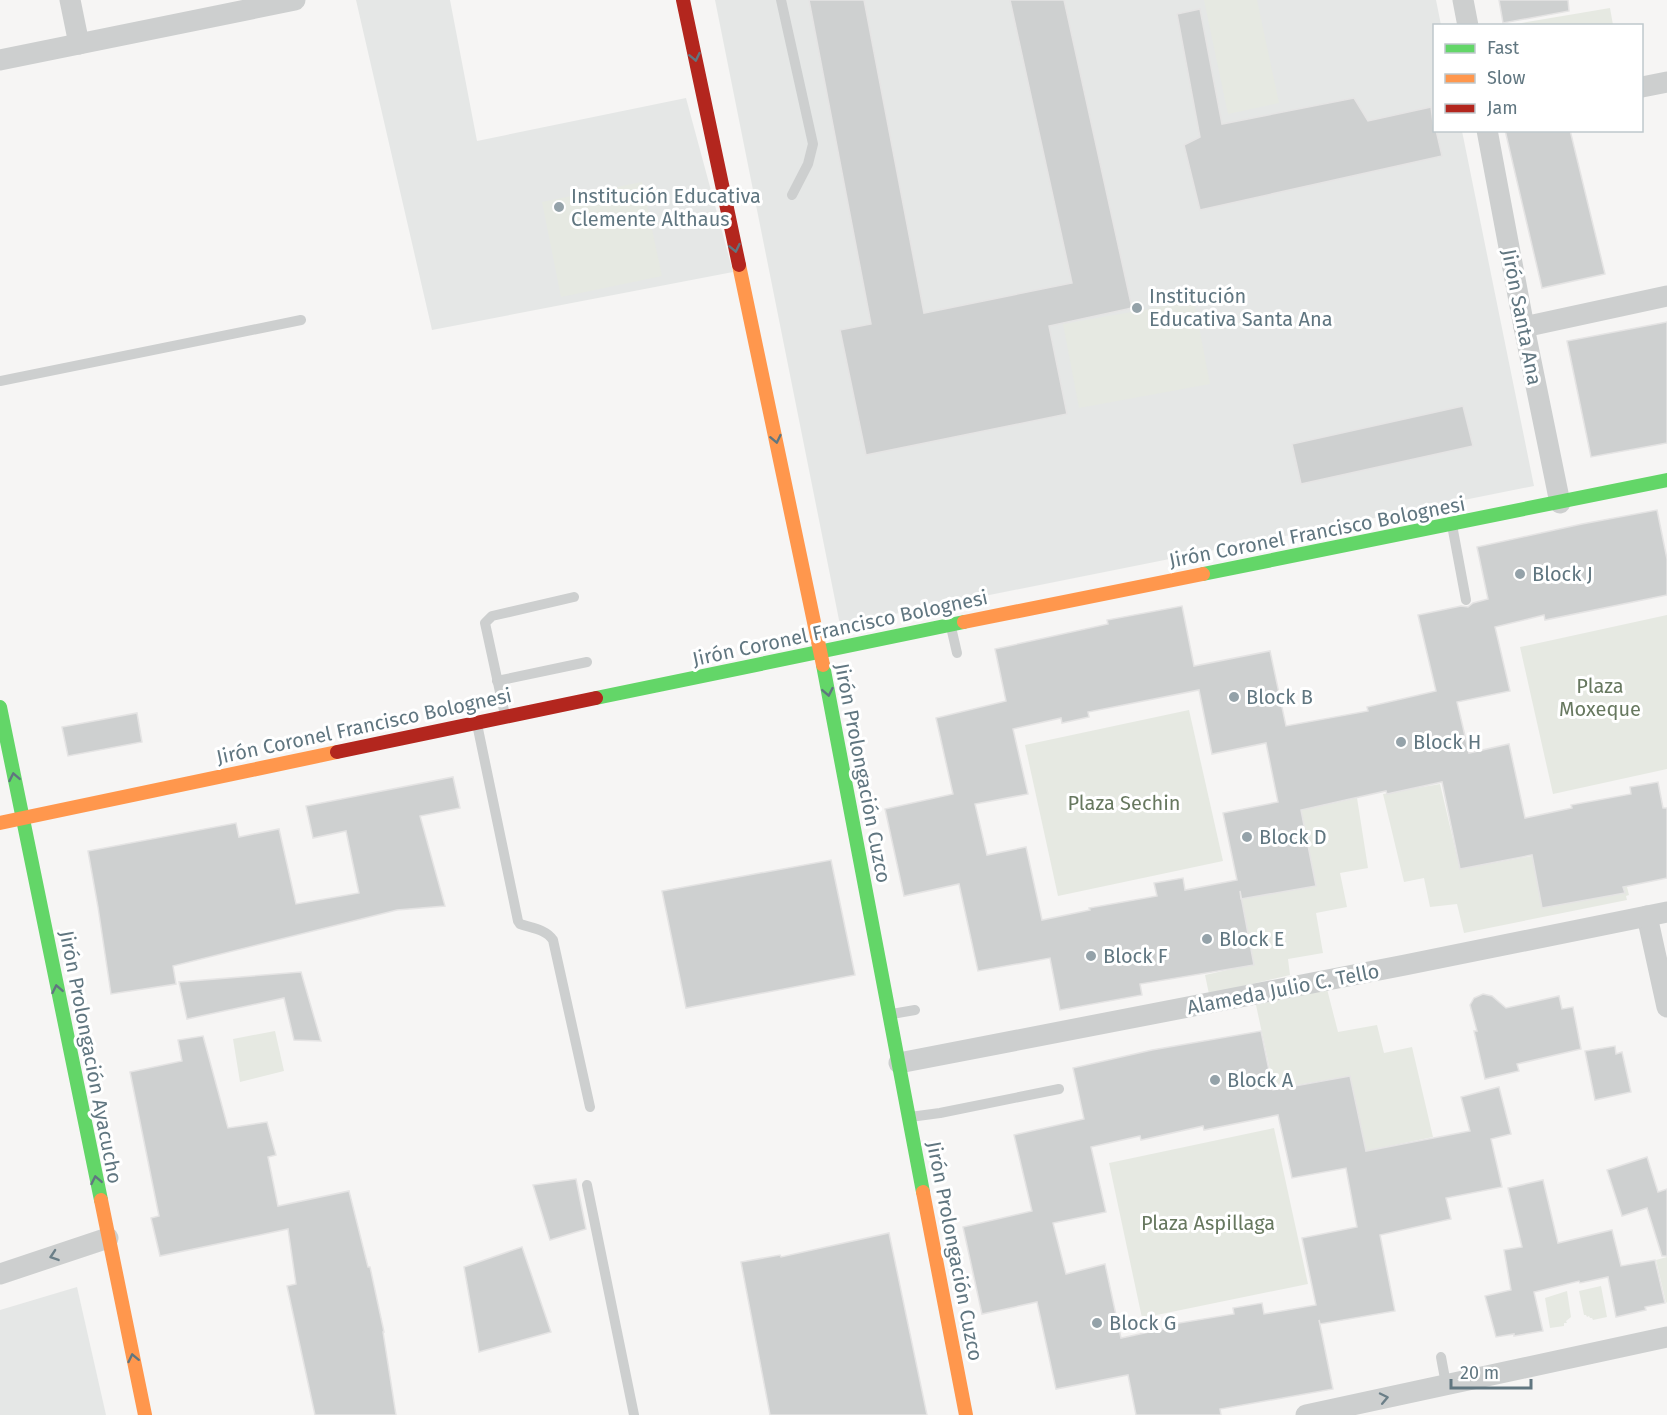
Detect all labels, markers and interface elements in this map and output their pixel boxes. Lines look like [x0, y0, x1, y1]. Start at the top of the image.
legend [1433, 24, 1643, 132]
text: Fast [1487, 37, 1520, 59]
one-way arrow [688, 52, 701, 62]
text: Slow [1487, 67, 1526, 89]
text: Jam [1487, 97, 1518, 119]
place label: Institución Educativa Clemente Althaus [571, 184, 761, 231]
marker: Institución Educativa Clemente Althaus [552, 200, 566, 214]
one-way arrow [728, 243, 741, 253]
street label: Jirón Santa Ana [1497, 247, 1547, 387]
place label: Institución Educativa Santa Ana [1149, 284, 1333, 331]
marker: Institución Educativa Santa Ana [1130, 301, 1144, 315]
one-way arrow [768, 434, 781, 444]
street label: Jirón Coronel Francisco Bolognesi [1167, 491, 1467, 573]
place label: Block J [1532, 562, 1593, 586]
marker: Block J [1513, 567, 1527, 581]
street label: Jirón Coronel Francisco Bolognesi [690, 585, 990, 671]
street label: Jirón Prolongación Cuzco [830, 661, 896, 885]
park label: Plaza Moxeque [1559, 674, 1641, 721]
street label: Jirón Coronel Francisco Bolognesi [214, 683, 514, 769]
place label: Block B [1246, 685, 1313, 709]
one-way arrow [821, 686, 834, 696]
marker: Block B [1227, 690, 1241, 704]
place label: Block H [1413, 730, 1481, 754]
marker: Block H [1394, 735, 1408, 749]
one-way arrow [8, 773, 21, 783]
park label: Plaza Sechin [1067, 791, 1181, 815]
place label: Block D [1259, 825, 1327, 849]
marker: Block D [1240, 830, 1254, 844]
place label: Block E [1219, 927, 1284, 951]
street label: Jirón Prolongación Ayacucho [55, 928, 127, 1186]
marker: Block E [1200, 932, 1214, 946]
place label: Block F [1103, 944, 1168, 968]
marker: Block F [1084, 949, 1098, 963]
street label: Alameda Julio C. Tello [1185, 959, 1381, 1019]
one-way arrow [51, 984, 64, 994]
place label: Block A [1227, 1068, 1294, 1092]
marker: Block A [1208, 1073, 1222, 1087]
street label: Jirón Prolongación Cuzco [922, 1139, 988, 1363]
one-way arrow [90, 1175, 103, 1185]
park label: Plaza Aspillaga [1141, 1211, 1275, 1235]
one-way arrow [49, 1248, 60, 1261]
place label: Block G [1109, 1311, 1176, 1335]
marker: Block G [1090, 1316, 1104, 1330]
scale bar [1451, 1352, 1530, 1390]
one-way arrow [127, 1353, 140, 1363]
text: 20 m [1460, 1362, 1499, 1384]
one-way arrow [1379, 1392, 1389, 1405]

